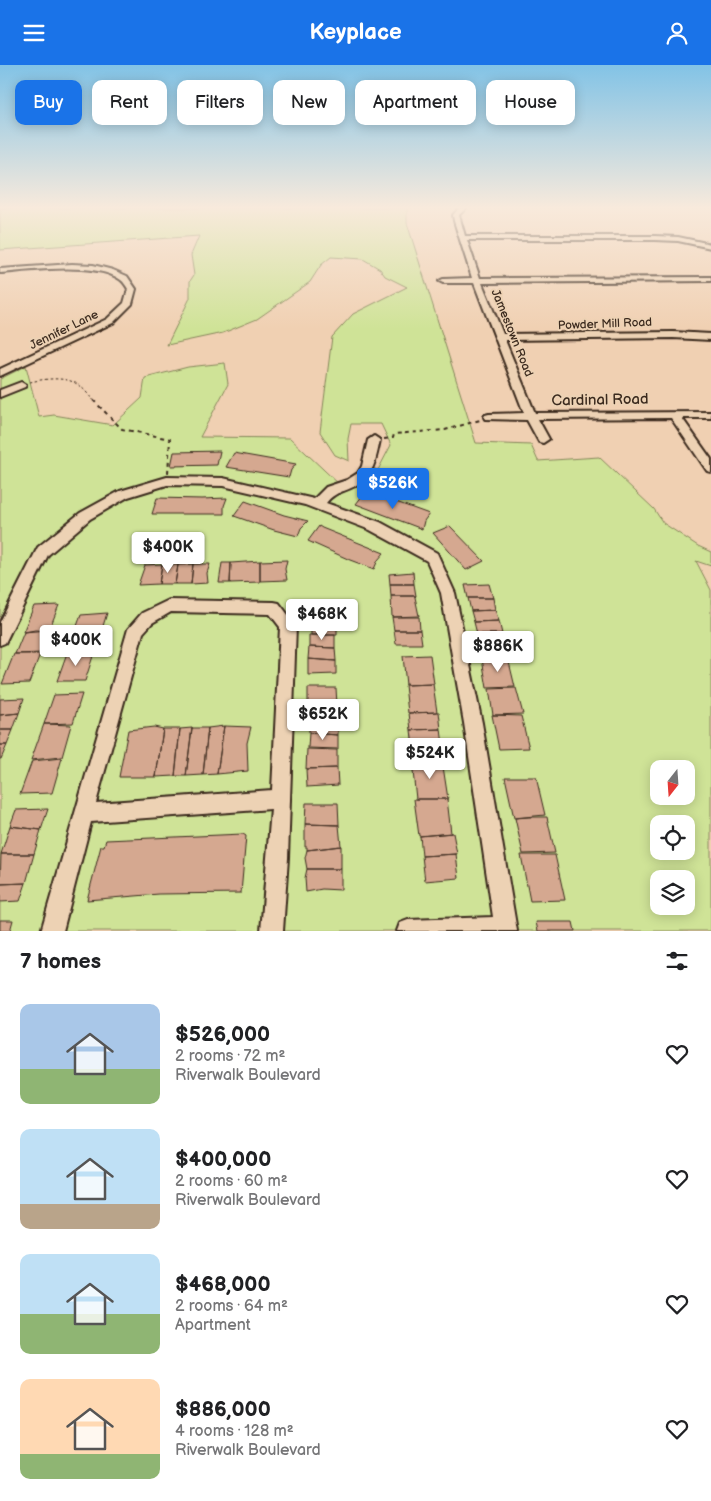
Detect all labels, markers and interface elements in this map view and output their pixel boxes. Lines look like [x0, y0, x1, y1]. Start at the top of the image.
icon: menu [20, 19, 48, 47]
text: Keyplace [309, 19, 402, 46]
icon: person [663, 19, 691, 47]
chip: Buy [15, 80, 82, 125]
chip: Rent [92, 80, 167, 125]
chip: Filters [177, 80, 263, 125]
chip: New [273, 80, 345, 125]
chip: Apartment [355, 80, 476, 125]
chip: House [486, 80, 575, 125]
street label: Jamestown Road [488, 287, 536, 379]
street label: Jennifer Lane [27, 307, 101, 353]
street label: Powder Mill Road [558, 315, 652, 333]
street label: Cardinal Road [551, 390, 649, 410]
pin: $526K [358, 467, 428, 510]
text: $526K [368, 474, 418, 493]
pin: $400K [133, 531, 203, 574]
text: $400K [143, 538, 193, 557]
pin: $468K [287, 599, 357, 641]
text: $468K [297, 605, 347, 624]
pin: $400K [41, 625, 111, 667]
text: $400K [51, 631, 101, 650]
pin: $886K [463, 631, 533, 673]
text: $886K [473, 637, 523, 656]
pin: $652K [288, 699, 358, 741]
text: $652K [298, 705, 348, 724]
pin: $524K [395, 737, 465, 780]
text: $524K [405, 744, 455, 763]
north arrow [650, 760, 695, 805]
map controls [650, 760, 695, 915]
button: locate [650, 815, 695, 860]
button: layers [650, 870, 695, 915]
icon: filters [663, 947, 691, 975]
text: 7 homes [20, 949, 101, 974]
text: $526,000 [175, 1022, 270, 1047]
icon: home [60, 1024, 120, 1084]
icon: heart [663, 1040, 691, 1068]
text: 2 rooms · 72 m² [175, 1047, 285, 1066]
text: Riverwalk Boulevard [175, 1066, 321, 1085]
text: $400,000 [175, 1147, 271, 1172]
icon: home [60, 1149, 120, 1209]
icon: heart [663, 1165, 691, 1193]
text: 2 rooms · 60 m² [175, 1172, 288, 1191]
text: Riverwalk Boulevard [175, 1191, 321, 1210]
text: $468,000 [175, 1272, 270, 1297]
icon: home [60, 1274, 120, 1334]
icon: heart [663, 1290, 691, 1318]
text: 2 rooms · 64 m² [175, 1297, 288, 1316]
text: Apartment [175, 1316, 251, 1335]
text: $886,000 [175, 1397, 271, 1422]
icon: home [60, 1399, 120, 1459]
icon: heart [663, 1415, 691, 1443]
text: 4 rooms · 128 m² [175, 1422, 294, 1441]
text: Riverwalk Boulevard [175, 1441, 321, 1460]

